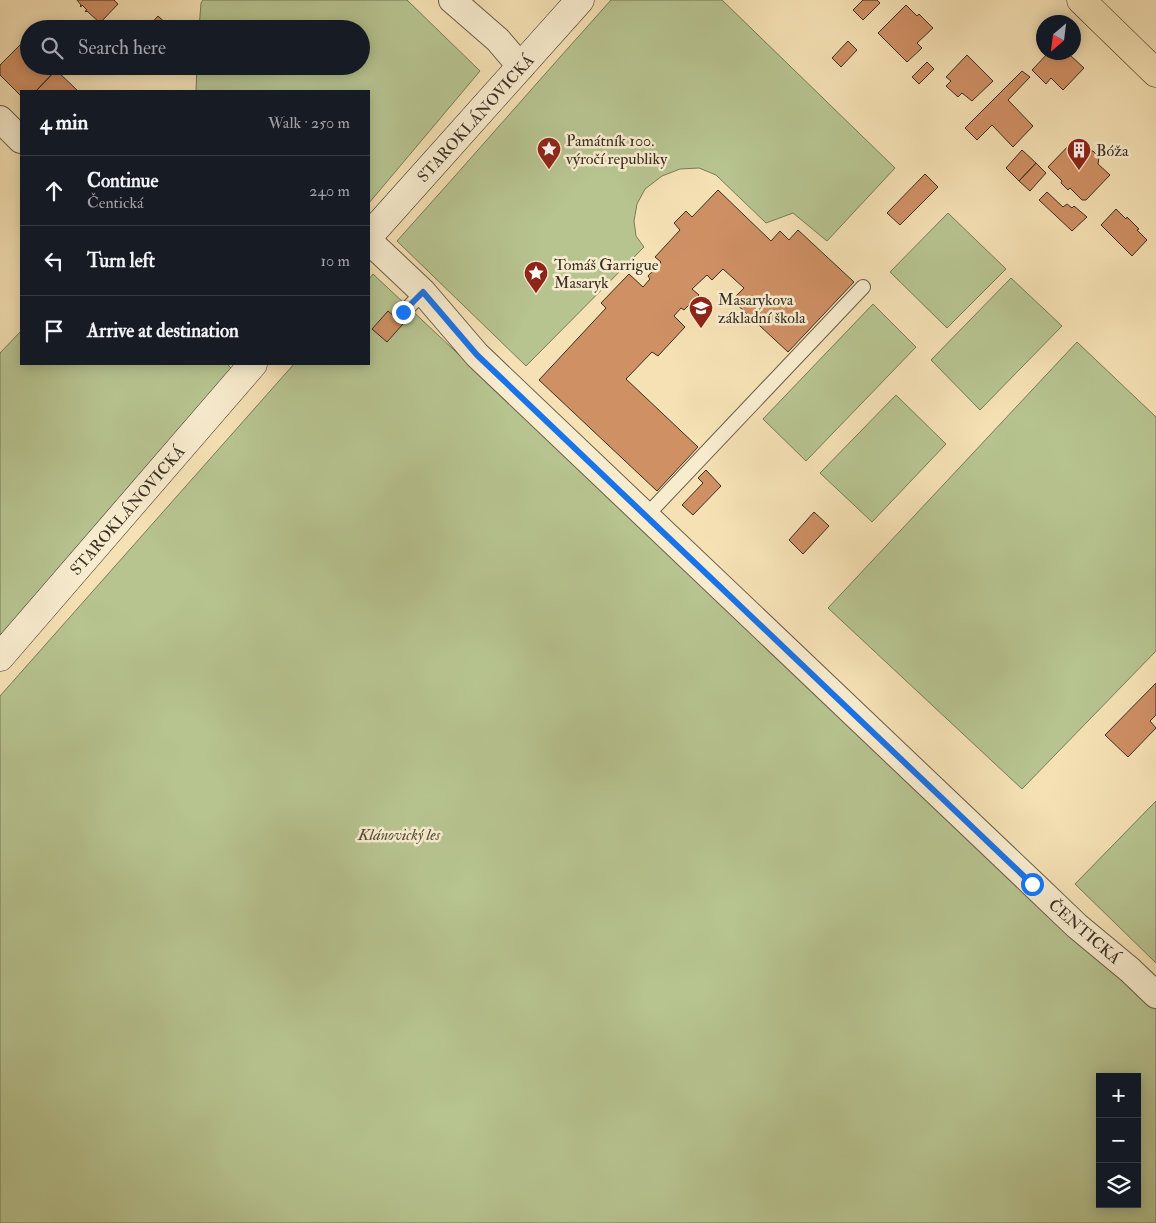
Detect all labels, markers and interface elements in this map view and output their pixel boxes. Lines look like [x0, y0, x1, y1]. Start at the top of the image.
north arrow [1036, 15, 1081, 60]
search box [20, 20, 370, 75]
icon: search [38, 34, 66, 62]
text: Search here [78, 36, 166, 60]
street label: STAROKLÁNOVICKÁ [412, 50, 538, 187]
text: 4 min [40, 109, 88, 136]
text: Walk · 250 m [268, 113, 350, 133]
place label: Památník 100. výročí republiky [565, 131, 668, 170]
place icon: Památník 100. výročí republiky [536, 136, 562, 170]
building icon: Bóža [1066, 137, 1092, 171]
place label: Bóža [1096, 141, 1129, 161]
text: Continue [87, 169, 158, 193]
icon: ahead [40, 177, 68, 205]
text: 240 m [309, 181, 350, 201]
text: Čentická [87, 193, 143, 213]
icon: left [40, 247, 68, 275]
text: Turn left [87, 249, 155, 273]
text: 10 m [320, 251, 350, 271]
place label: Tomáš Garrigue Masaryk [554, 255, 659, 293]
place icon: Tomáš Garrigue Masaryk [523, 260, 549, 294]
place label: Masarykova základní škola [718, 290, 806, 328]
school or university icon: Masarykova základní škola [688, 295, 714, 329]
route end [392, 301, 415, 324]
icon: arrive [40, 317, 68, 345]
text: Arrive at destination [87, 319, 239, 343]
street label: STAROKLÁNOVICKÁ [65, 441, 189, 580]
park label: Klánovický les [357, 825, 441, 845]
route start [1021, 873, 1044, 896]
street label: ČENTICKÁ [1044, 894, 1125, 968]
map controls [1096, 1073, 1141, 1208]
button: + [1096, 1073, 1141, 1118]
button: − [1096, 1118, 1141, 1163]
button: layers [1096, 1163, 1141, 1208]

